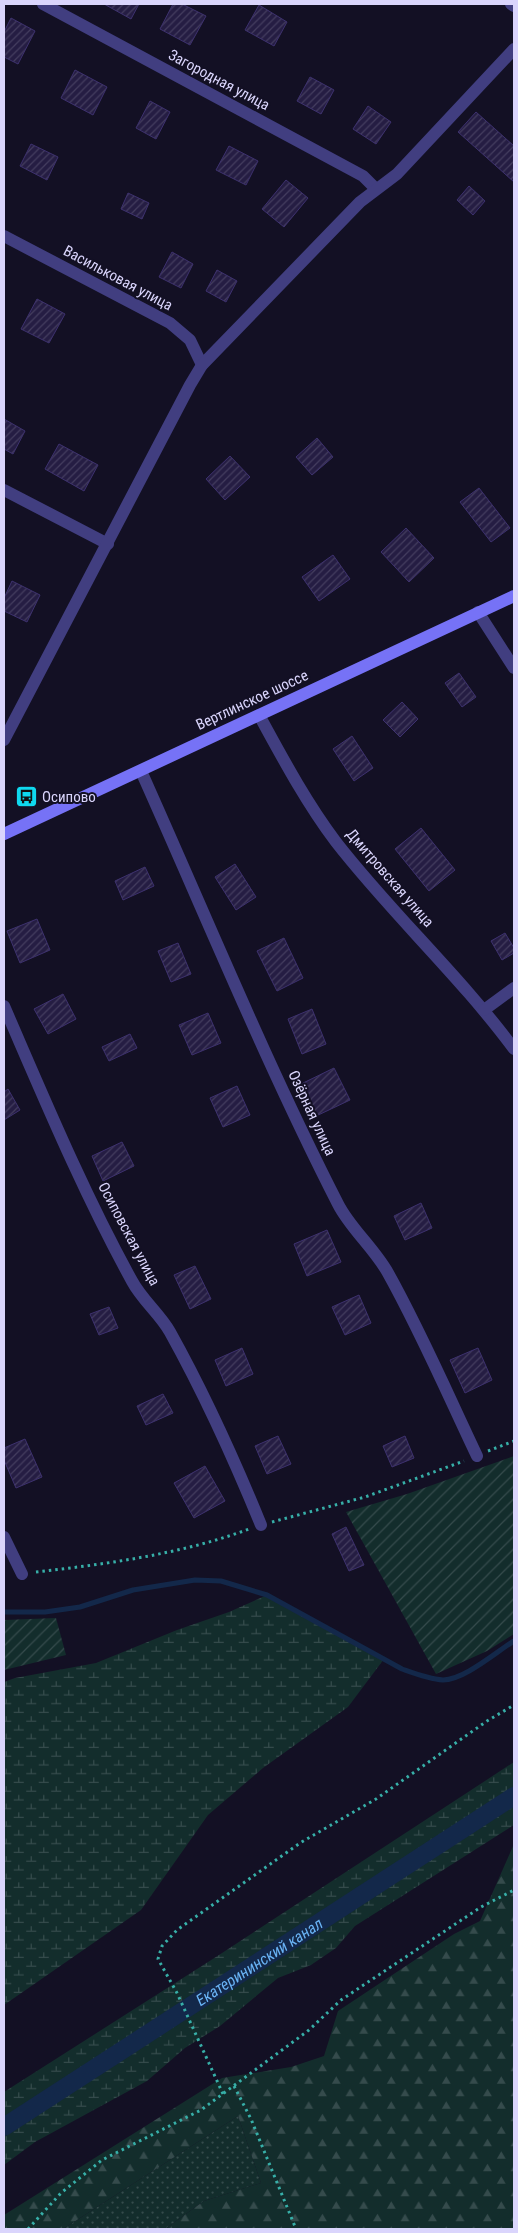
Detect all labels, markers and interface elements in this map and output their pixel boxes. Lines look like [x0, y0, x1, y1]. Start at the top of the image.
street label: Загородная улица [165, 46, 273, 114]
street label: Васильковая улица [60, 242, 176, 314]
street label: Вертлинское шоссе [193, 666, 311, 734]
bus stop icon: Осипово [14, 785, 38, 809]
place label: Осипово [42, 788, 96, 806]
street label: Дмитровская улица [342, 825, 438, 931]
street label: Озёрная улица [284, 1068, 340, 1158]
street label: Осиповская улица [94, 1179, 164, 1289]
water label: Екатерининский канал [192, 1914, 326, 2010]

